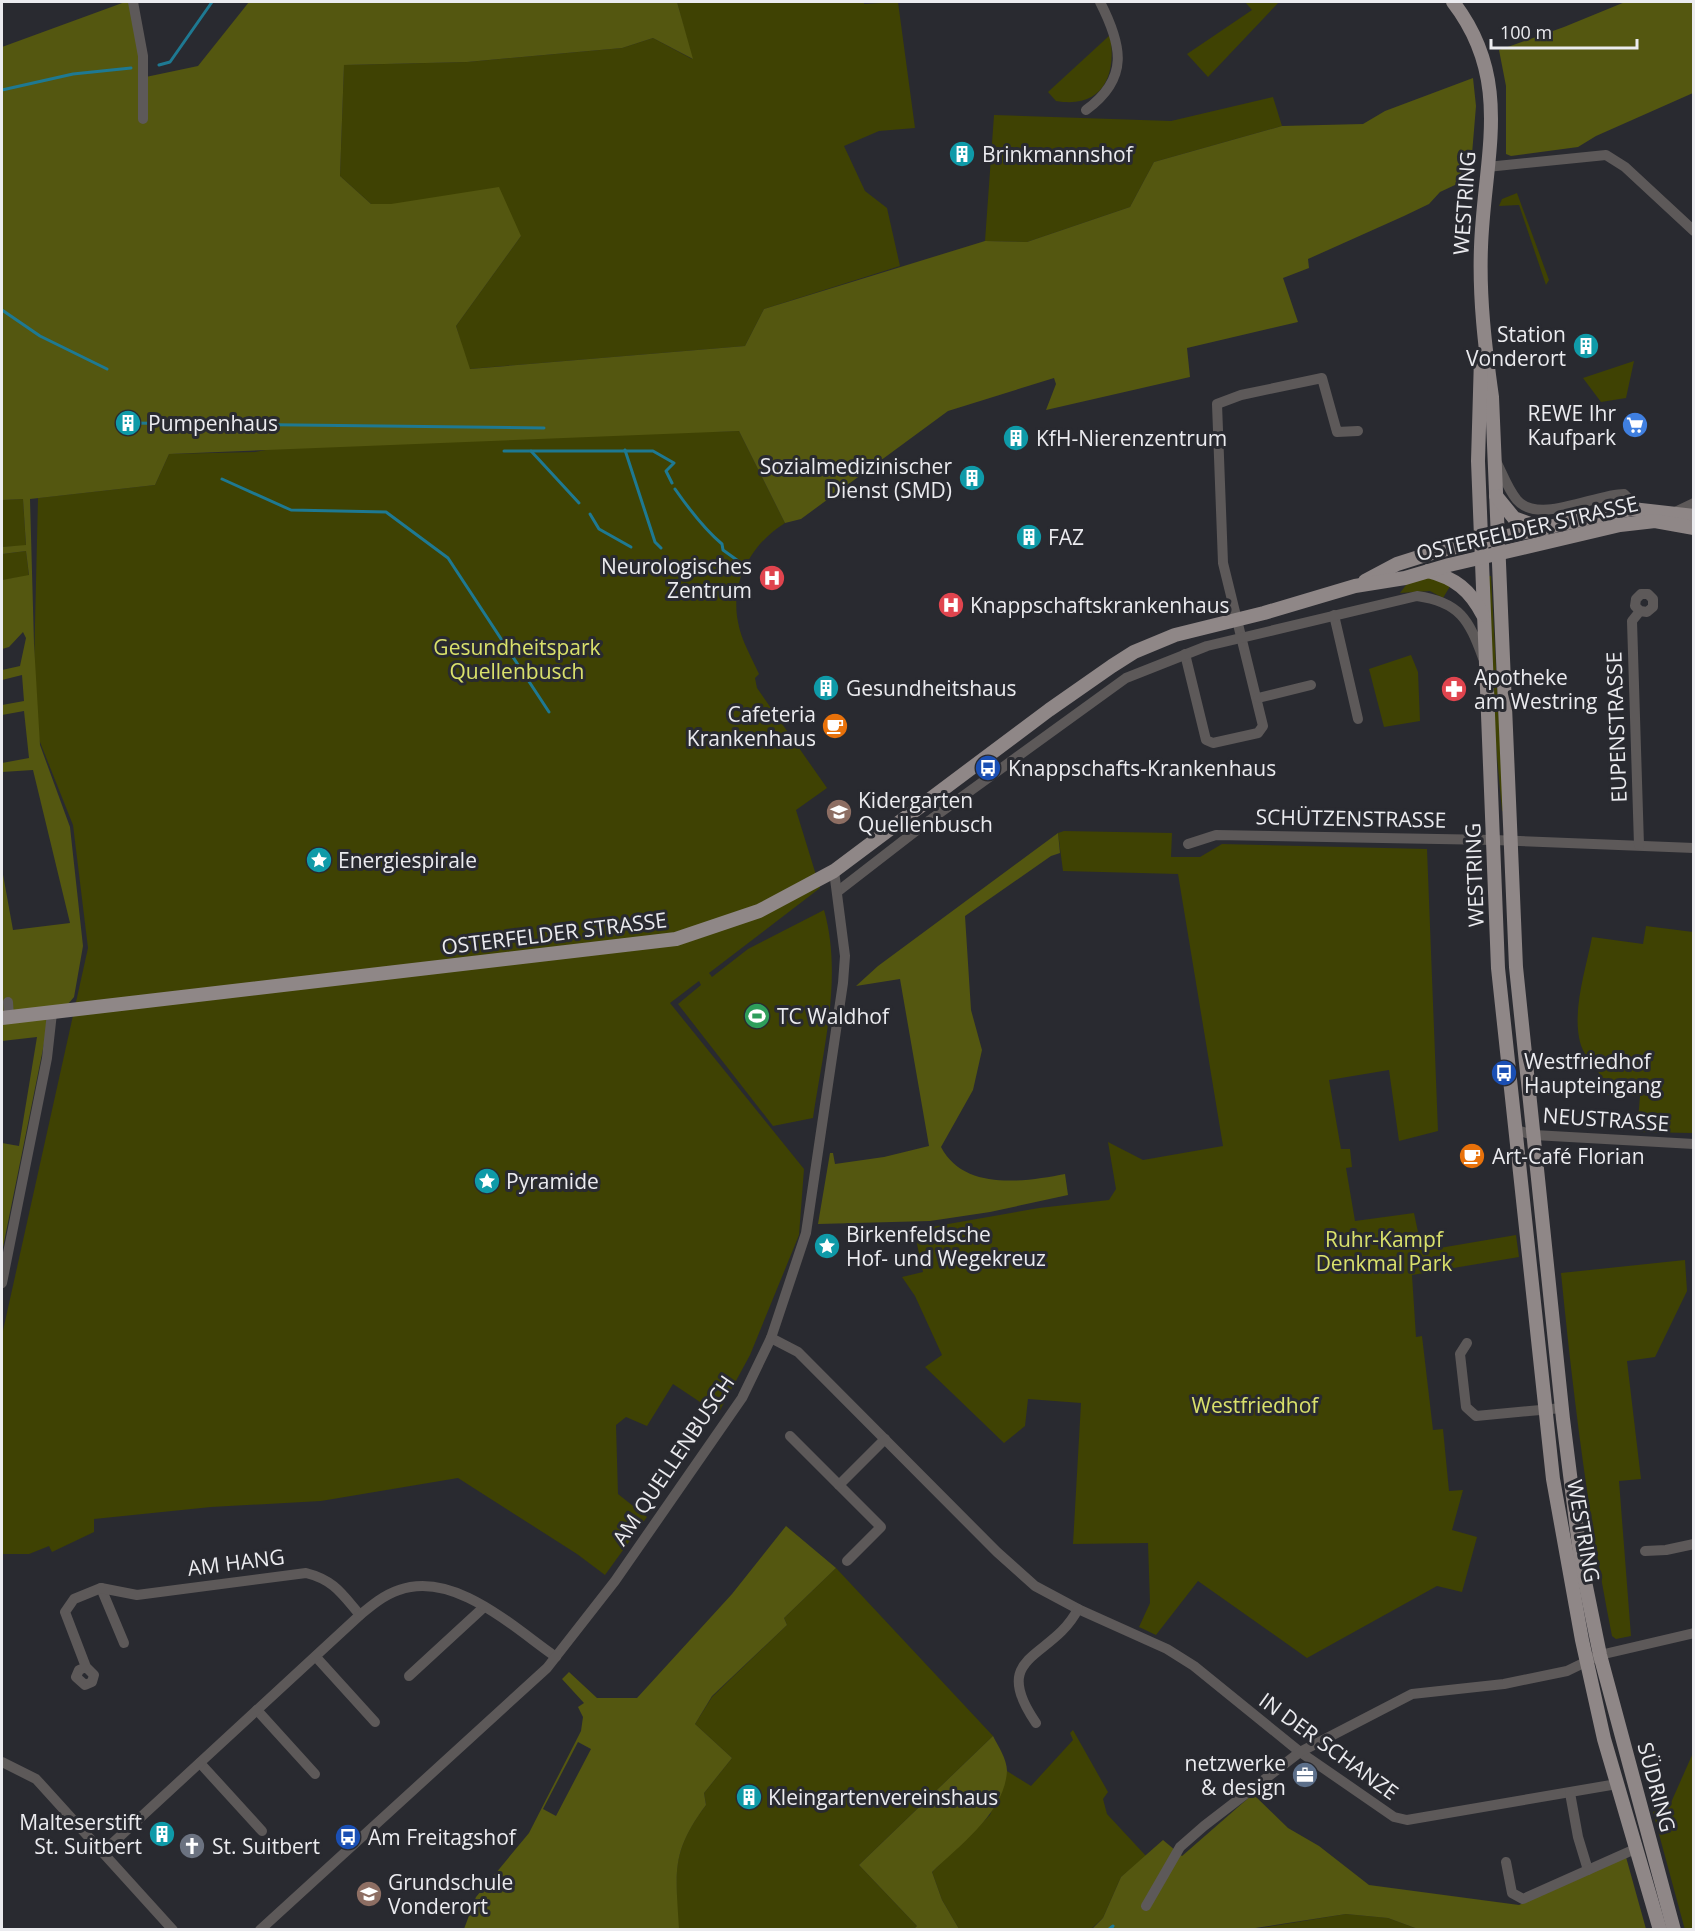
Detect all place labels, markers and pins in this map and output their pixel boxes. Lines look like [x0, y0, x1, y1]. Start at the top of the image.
building icon: Brinkmannshof [947, 139, 977, 169]
place label: Brinkmannshof [982, 140, 1135, 168]
place label: Station Vonderort [1466, 320, 1566, 372]
building icon: Station Vonderort [1571, 331, 1601, 361]
place label: REWE Ihr Kaufpark [1527, 399, 1616, 451]
building icon: Pumpenhaus [113, 408, 143, 438]
place label: Pumpenhaus [148, 409, 278, 437]
supermarket icon: REWE Ihr Kaufpark [1620, 410, 1650, 440]
building icon: KfH-Nierenzentrum [1001, 423, 1031, 453]
place label: KfH-Nierenzentrum [1036, 424, 1227, 452]
place label: Sozialmedizinischer Dienst (SMD) [760, 452, 952, 504]
building icon: Sozialmedizinischer Dienst (SMD) [957, 463, 987, 493]
building icon: FAZ [1014, 522, 1044, 552]
place label: FAZ [1048, 523, 1084, 551]
place label: Neurologisches Zentrum [601, 552, 752, 604]
hospital icon: Neurologisches Zentrum [757, 563, 787, 593]
hospital icon: Knappschaftskrankenhaus [936, 590, 966, 620]
place label: Knappschaftskrankenhaus [970, 591, 1230, 619]
place label: Apotheke am Westring [1474, 663, 1597, 715]
building icon: Gesundheitshaus [811, 673, 841, 703]
place label: Gesundheitshaus [846, 674, 1017, 702]
pharmacy icon: Apotheke am Westring [1439, 674, 1469, 704]
place label: Cafeteria Krankenhaus [687, 700, 816, 752]
cafe icon: Cafeteria Krankenhaus [820, 711, 850, 741]
bus stop icon: Knappschafts-Krankenhaus [973, 753, 1003, 783]
place label: Knappschafts-Krankenhaus [1008, 754, 1276, 782]
place label: Kidergarten Quellenbusch [858, 786, 993, 838]
school or university icon: Kidergarten Quellenbusch [824, 797, 854, 827]
place icon: Energiespirale [304, 845, 334, 875]
place label: Energiespirale [338, 846, 477, 874]
sports icon: TC Waldhof [742, 1001, 772, 1031]
place label: TC Waldhof [777, 1002, 891, 1030]
place label: Westfriedhof Haupteingang [1524, 1047, 1662, 1099]
bus stop icon: Westfriedhof Haupteingang [1489, 1058, 1519, 1088]
cafe icon: Art-Café Florian [1457, 1141, 1487, 1171]
place label: Art-Café Florian [1492, 1142, 1645, 1170]
place icon: Pyramide [472, 1166, 502, 1196]
place label: Pyramide [506, 1167, 599, 1195]
place label: Birkenfeldsche Hof- und Wegekreuz [846, 1220, 1046, 1272]
place icon: Birkenfeldsche Hof- und Wegekreuz [812, 1231, 842, 1261]
place label: netzwerke & design [1185, 1749, 1286, 1801]
office icon: netzwerke & design [1290, 1760, 1320, 1790]
building icon: Kleingartenvereinshaus [734, 1782, 764, 1812]
place label: Kleingartenvereinshaus [768, 1783, 998, 1811]
place label: Malteserstift St. Suitbert [19, 1808, 142, 1860]
building icon: Malteserstift St. Suitbert [147, 1819, 177, 1849]
bus stop icon: Am Freitagshof [333, 1822, 363, 1852]
place label: Am Freitagshof [368, 1823, 518, 1851]
church icon: St. Suitbert [177, 1831, 207, 1861]
place label: St. Suitbert [212, 1832, 320, 1860]
place label: Grundschule Vonderort [388, 1868, 513, 1920]
school or university icon: Grundschule Vonderort [354, 1879, 384, 1909]

